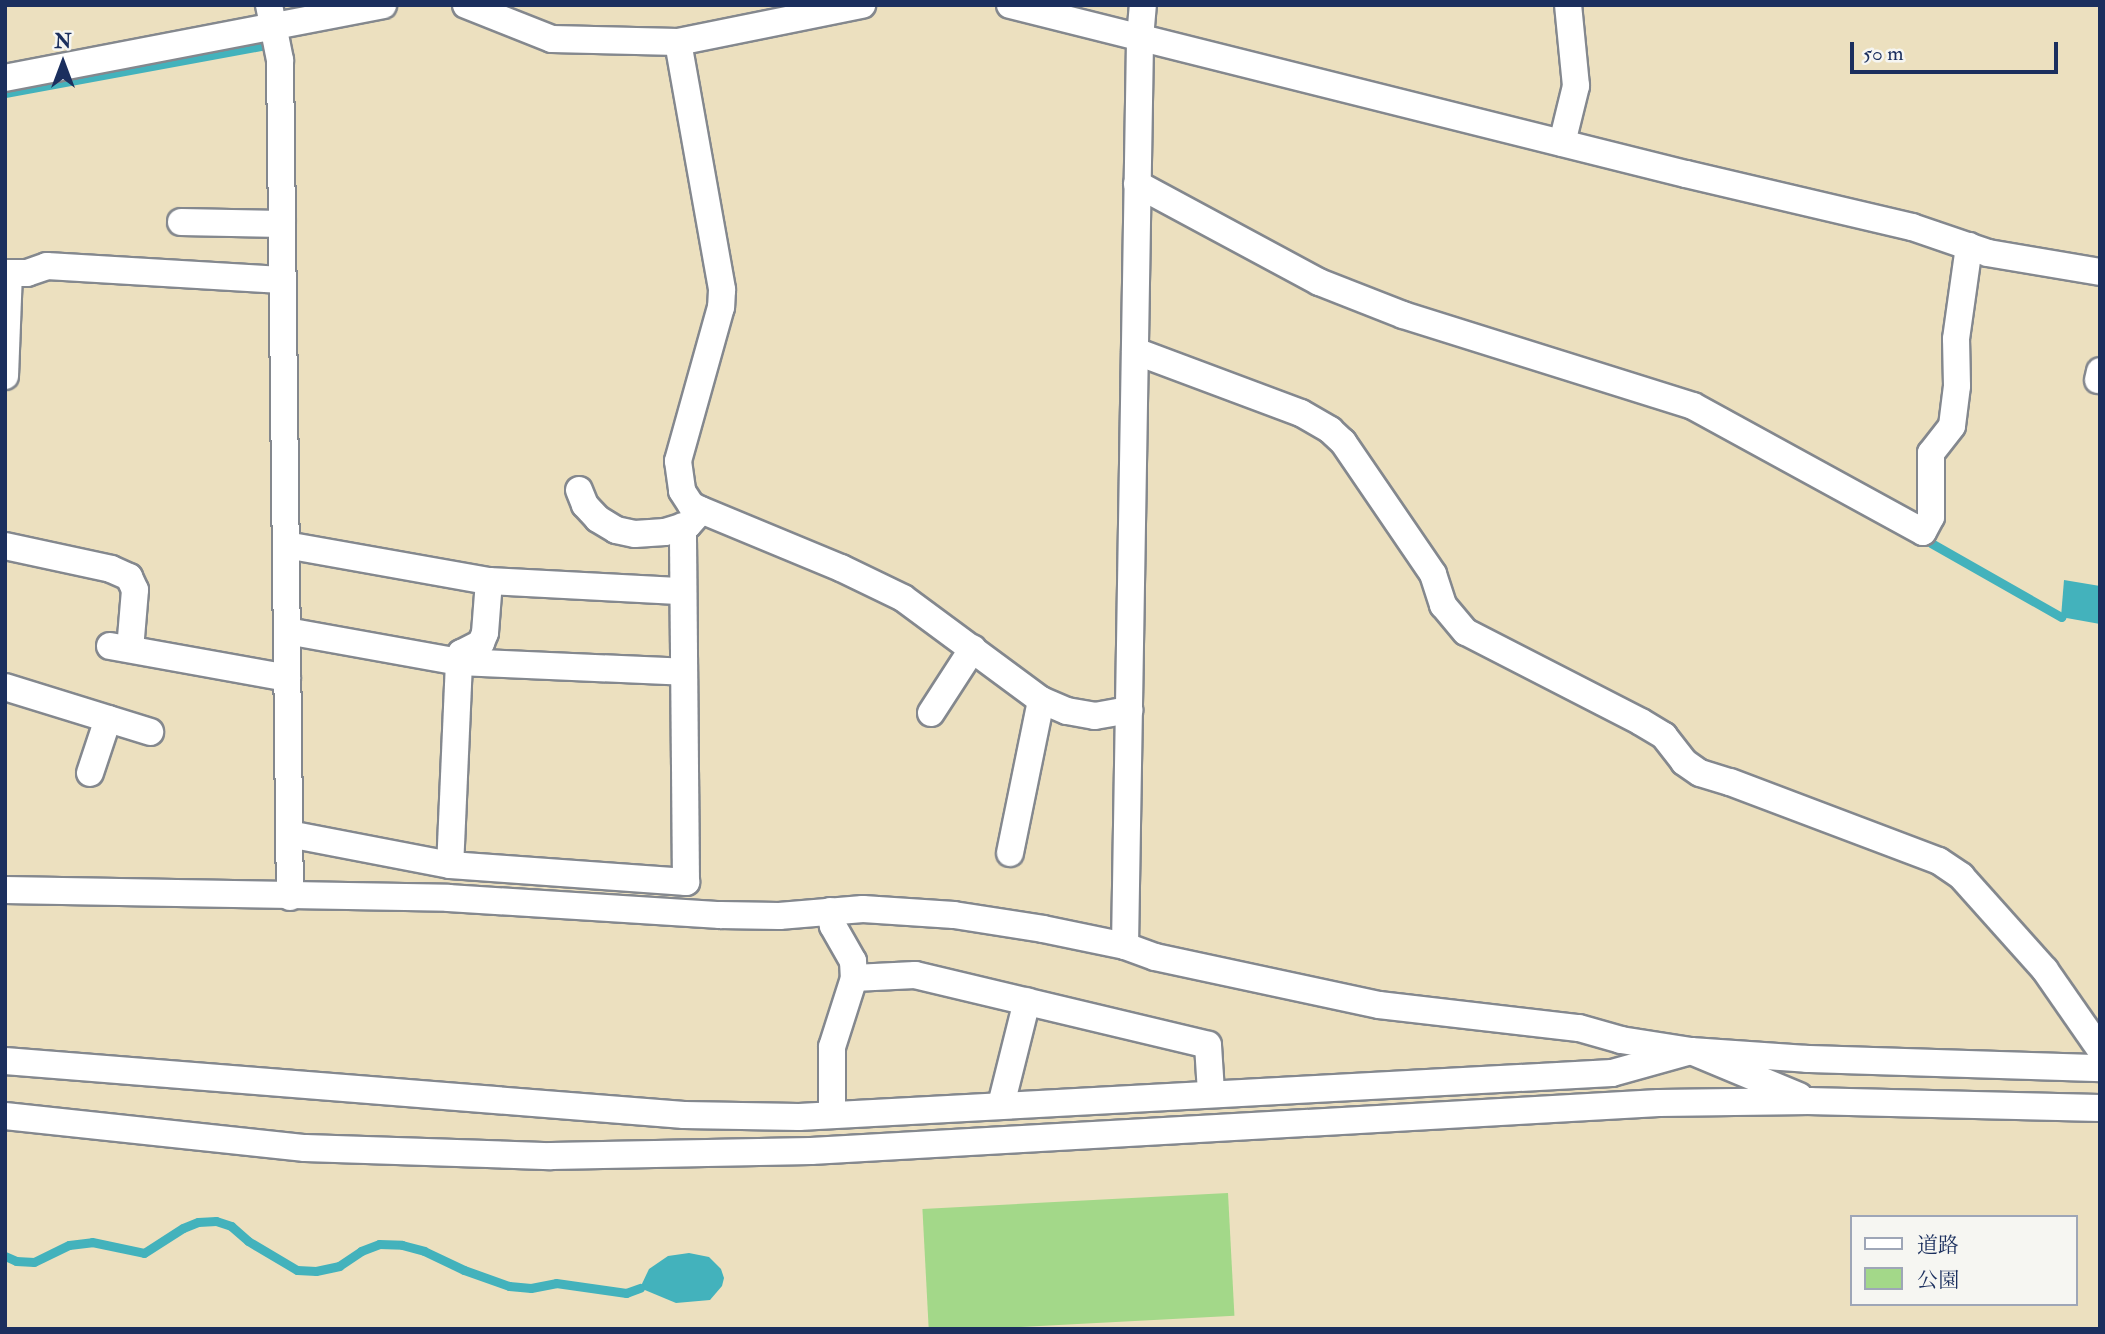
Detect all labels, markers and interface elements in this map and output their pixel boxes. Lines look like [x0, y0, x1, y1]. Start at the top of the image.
north arrow [28, 28, 98, 98]
scale bar [1853, 28, 2061, 72]
text: N [54, 30, 72, 54]
text: 50 m [1863, 40, 1904, 67]
legend [1850, 1215, 2077, 1306]
text: 道路 [1917, 1232, 1959, 1259]
text: 公園 [1917, 1267, 1959, 1294]

